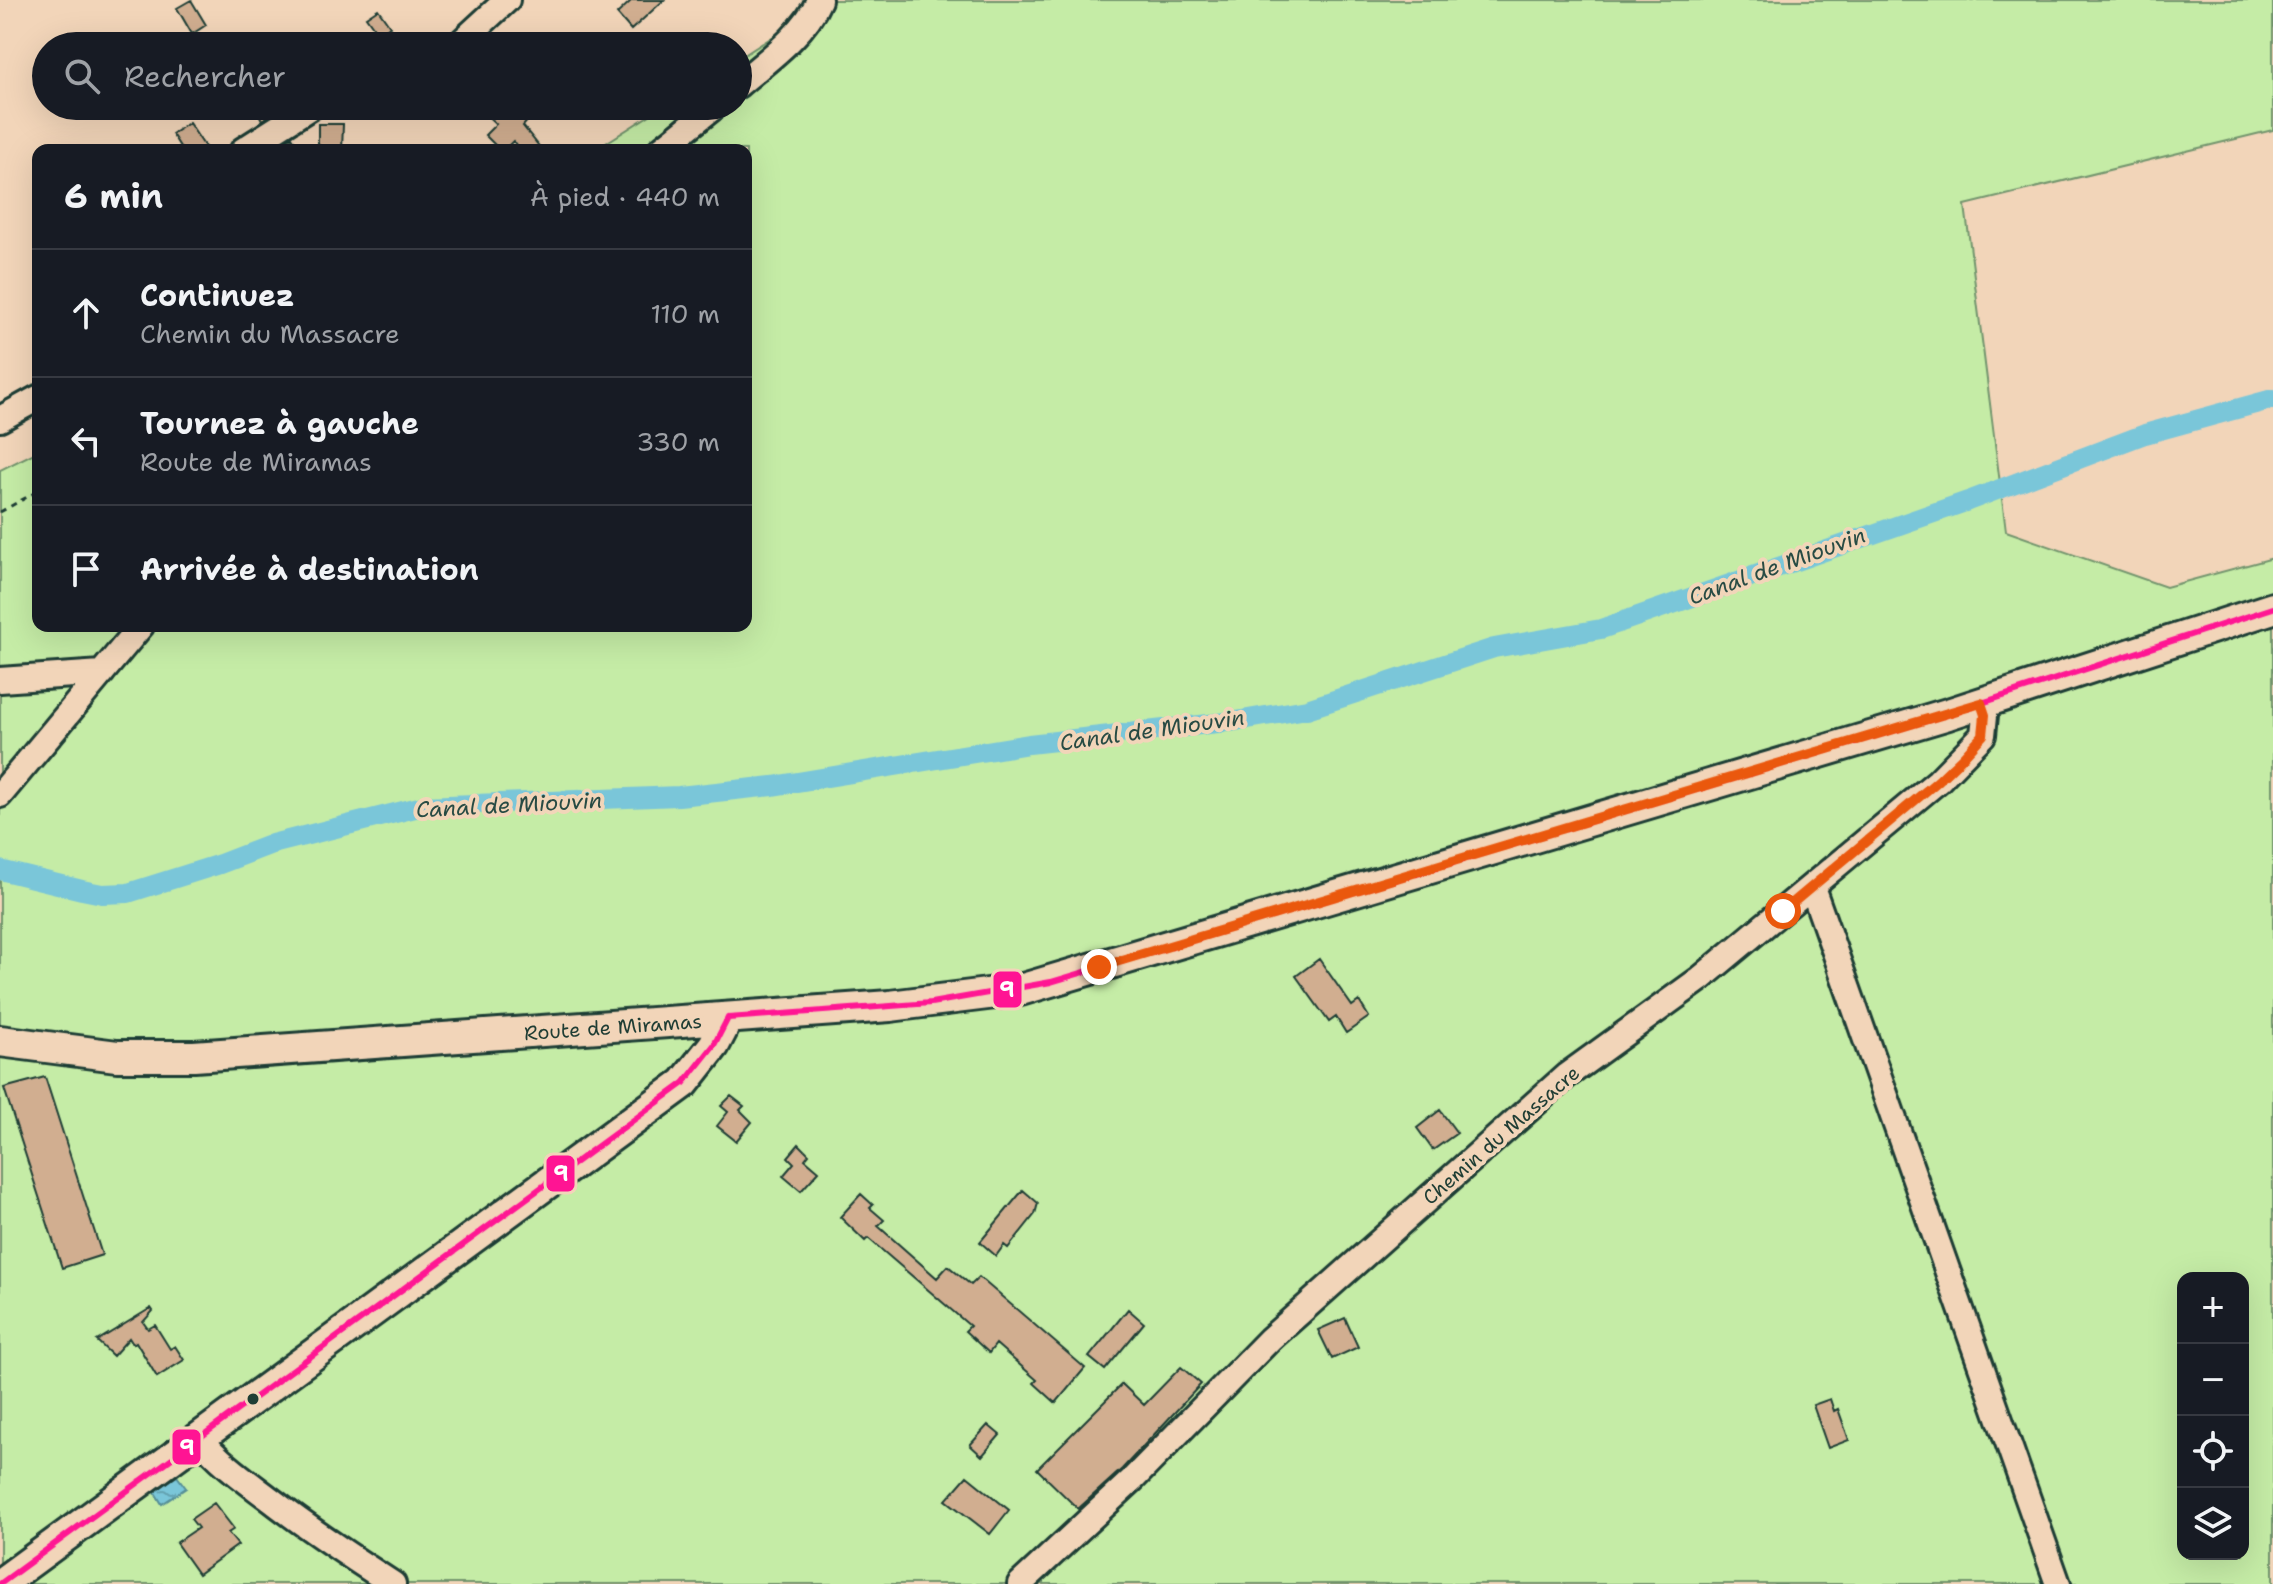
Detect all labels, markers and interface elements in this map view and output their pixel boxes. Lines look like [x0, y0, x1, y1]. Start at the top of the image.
search box [32, 32, 752, 120]
icon: search [60, 54, 104, 98]
text: Rechercher [124, 56, 286, 97]
text: 6 min [64, 173, 163, 219]
text: À pied · 440 m [530, 179, 720, 214]
text: Continuez [140, 275, 295, 316]
icon: ahead [64, 291, 108, 335]
text: 110 m [650, 296, 720, 331]
text: Chemin du Massacre [140, 316, 400, 351]
text: Tournez à gauche [140, 403, 419, 444]
icon: left [64, 419, 108, 463]
text: 330 m [636, 424, 720, 459]
text: Route de Miramas [140, 444, 372, 479]
water label: Canal de Miouvin [1684, 520, 1870, 612]
icon: arrive [64, 547, 108, 591]
text: Arrivée à destination [140, 549, 479, 590]
water label: Canal de Miouvin [1058, 703, 1246, 757]
water label: Canal de Miouvin [415, 786, 603, 824]
route start [1765, 893, 1801, 929]
route end [1081, 949, 1117, 985]
line badge: 9 [992, 970, 1023, 1009]
text: 9 [999, 975, 1015, 1004]
street label: Route de Miramas [523, 1008, 703, 1046]
street label: Chemin du Massacre [1417, 1060, 1585, 1210]
line badge: 9 [545, 1154, 576, 1193]
text: 9 [553, 1159, 569, 1188]
map controls [2177, 1272, 2249, 1560]
button: + [2177, 1272, 2249, 1344]
button: − [2177, 1344, 2249, 1416]
unlabelled marker [245, 1391, 261, 1407]
button: locate [2177, 1416, 2249, 1488]
line badge: 9 [171, 1428, 202, 1466]
text: 9 [179, 1433, 195, 1462]
button: layers [2177, 1488, 2249, 1560]

